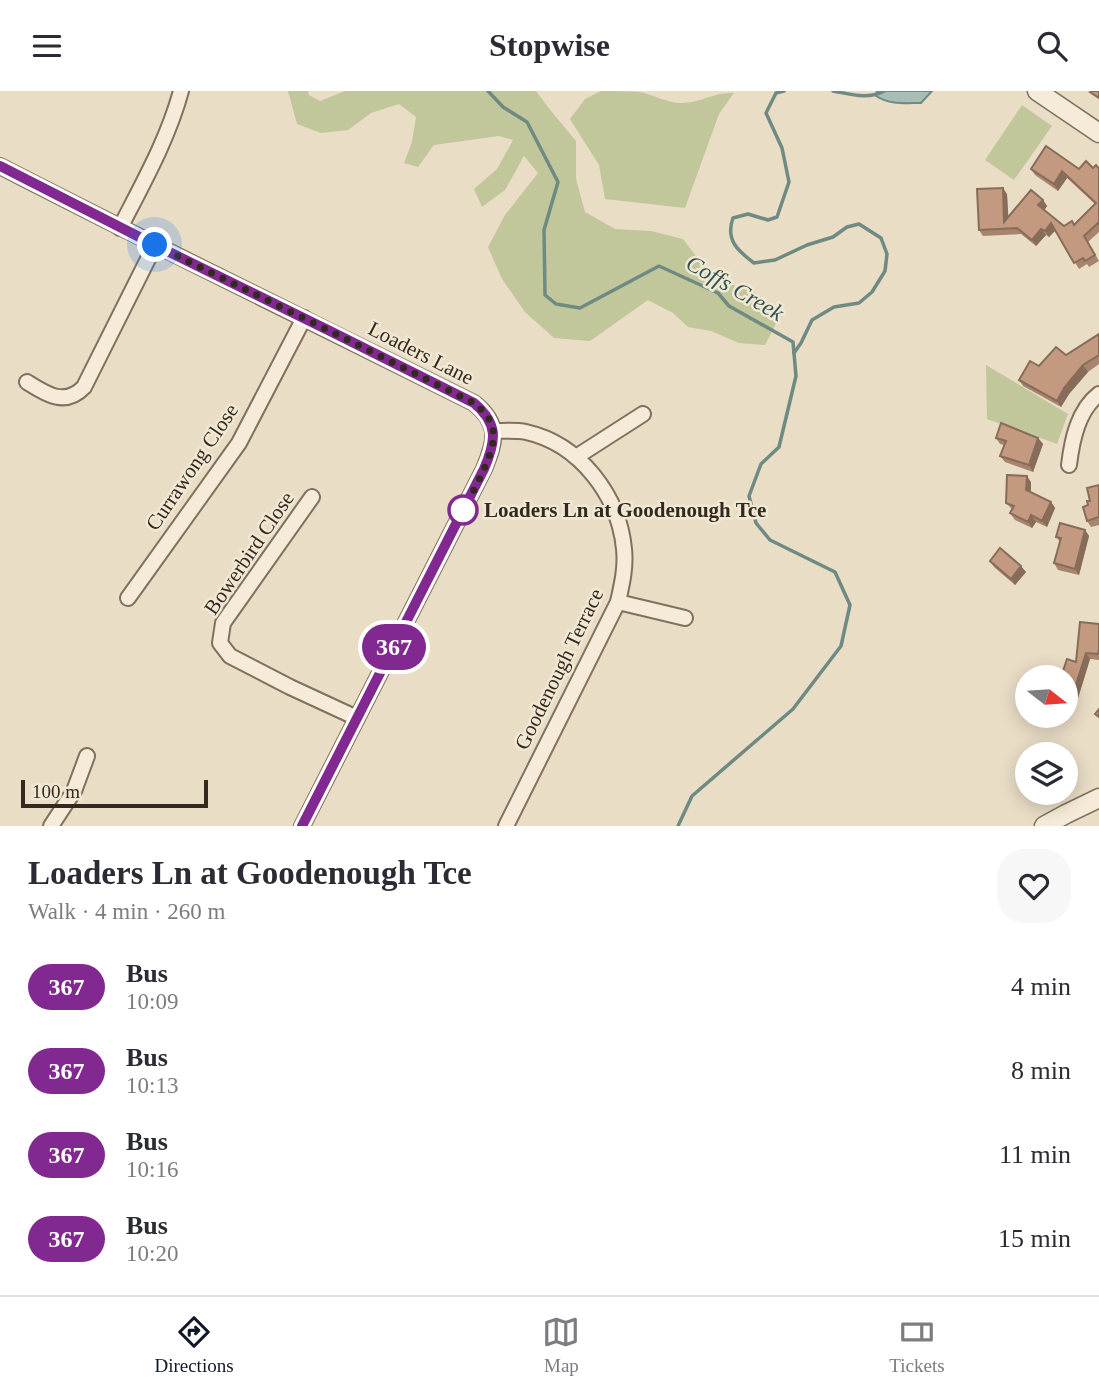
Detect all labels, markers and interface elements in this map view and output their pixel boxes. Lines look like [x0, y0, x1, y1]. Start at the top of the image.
icon: menu [28, 27, 66, 65]
text: Stopwise [489, 27, 610, 63]
icon: search [1033, 27, 1071, 65]
your location [137, 227, 172, 262]
water label: Coffs Creek [682, 250, 789, 326]
street label: Loaders Lane [364, 316, 478, 390]
street label: Currawong Close [141, 399, 243, 535]
street label: Bowerbird Close [199, 487, 299, 619]
marker: Loaders Ln at Goodenough Tce [448, 495, 478, 525]
place label: Loaders Ln at Goodenough Tce [484, 498, 766, 522]
street label: Goodenough Terrace [510, 585, 608, 753]
line badge: 367 [354, 624, 434, 670]
text: 367 [376, 634, 412, 660]
north arrow [1015, 665, 1078, 728]
map controls [1015, 665, 1078, 805]
button: layers [1015, 742, 1078, 805]
scale bar [21, 777, 208, 809]
text: 100 m [32, 781, 80, 802]
button: heart [997, 849, 1071, 923]
text: Loaders Ln at Goodenough Tce [28, 855, 472, 891]
text: Walk · 4 min · 260 m [28, 899, 225, 924]
text: Bus [126, 959, 168, 988]
text: 4 min [1011, 972, 1071, 1001]
text: 367 [49, 974, 85, 1000]
text: 10:09 [126, 989, 178, 1014]
text: Bus [126, 1043, 168, 1072]
text: 8 min [1011, 1056, 1071, 1085]
text: 367 [49, 1058, 85, 1084]
text: 10:13 [126, 1073, 178, 1098]
text: Bus [126, 1127, 168, 1156]
text: 11 min [999, 1140, 1071, 1169]
text: 367 [49, 1142, 85, 1168]
text: 10:16 [126, 1157, 178, 1182]
text: Bus [126, 1211, 168, 1240]
text: 15 min [998, 1224, 1071, 1253]
text: 367 [49, 1226, 85, 1252]
text: 10:20 [126, 1241, 178, 1266]
tab: Directions [154, 1313, 234, 1377]
tab: Map [542, 1313, 580, 1377]
tab: Tickets [889, 1313, 945, 1377]

